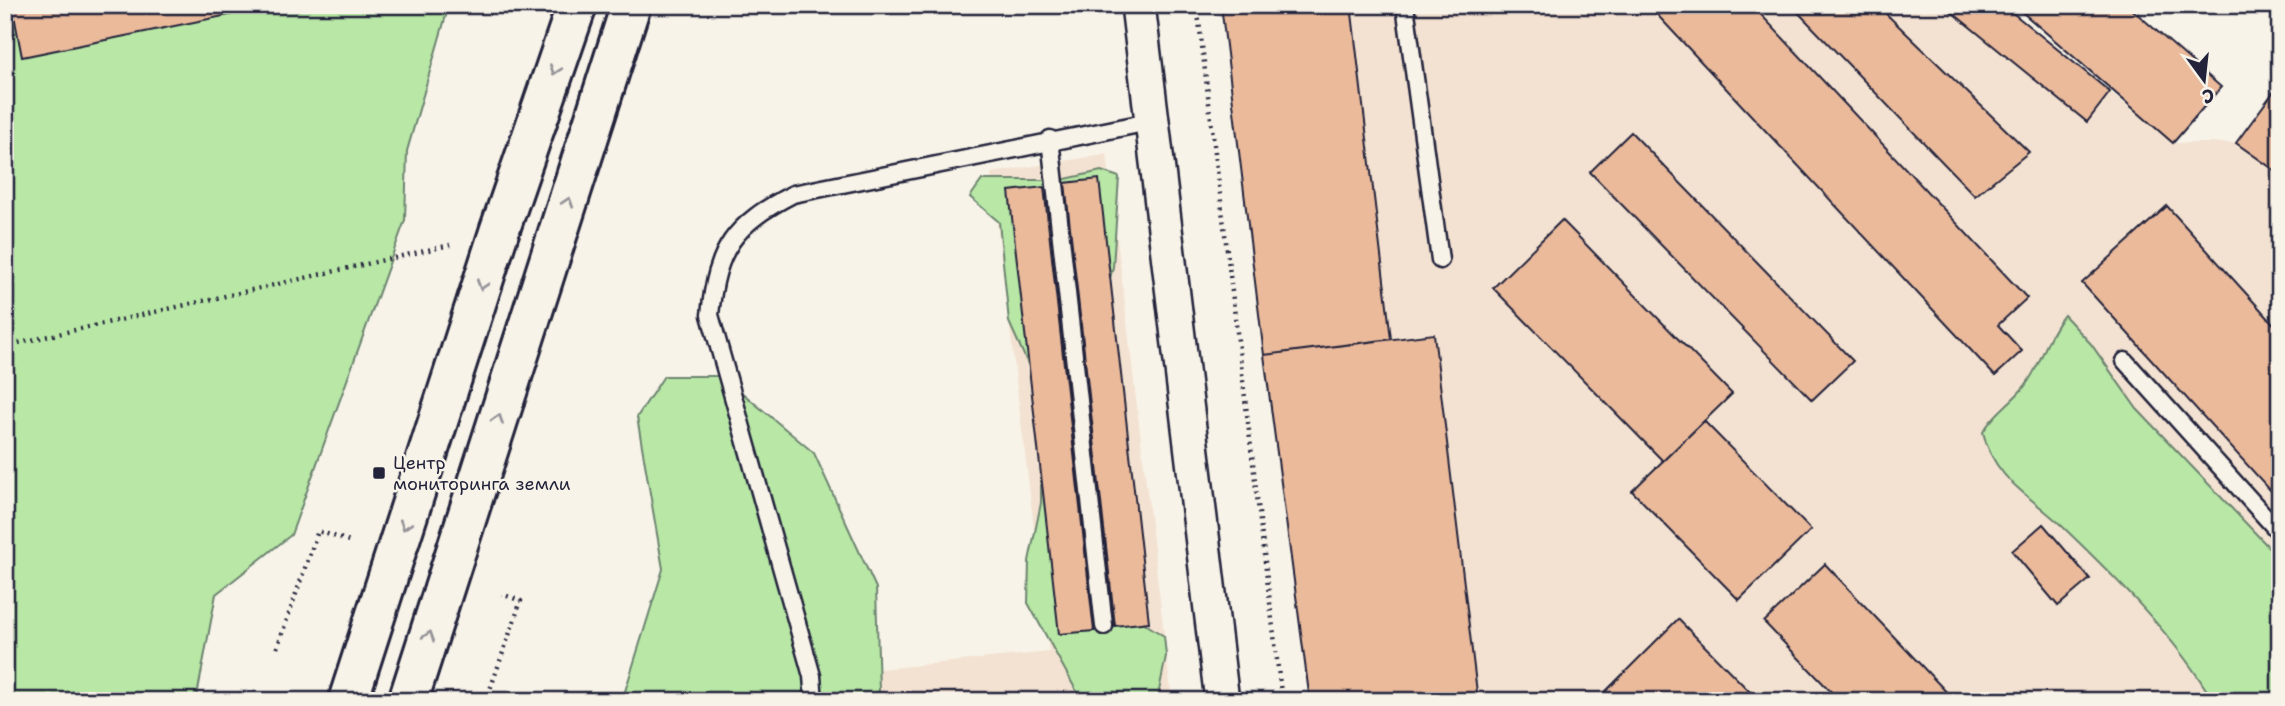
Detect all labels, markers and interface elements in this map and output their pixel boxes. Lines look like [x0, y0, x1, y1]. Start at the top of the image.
north arrow [2170, 46, 2240, 116]
one-way arrow [549, 63, 563, 75]
text: С [2199, 82, 2217, 110]
one-way arrow [559, 197, 574, 209]
one-way arrow [475, 279, 490, 291]
one-way arrow [490, 414, 505, 426]
place label: Центр мониторинга земли [393, 451, 571, 496]
marker: Центр мониторинга земли [371, 465, 387, 481]
one-way arrow [399, 519, 413, 531]
one-way arrow [421, 630, 435, 642]

